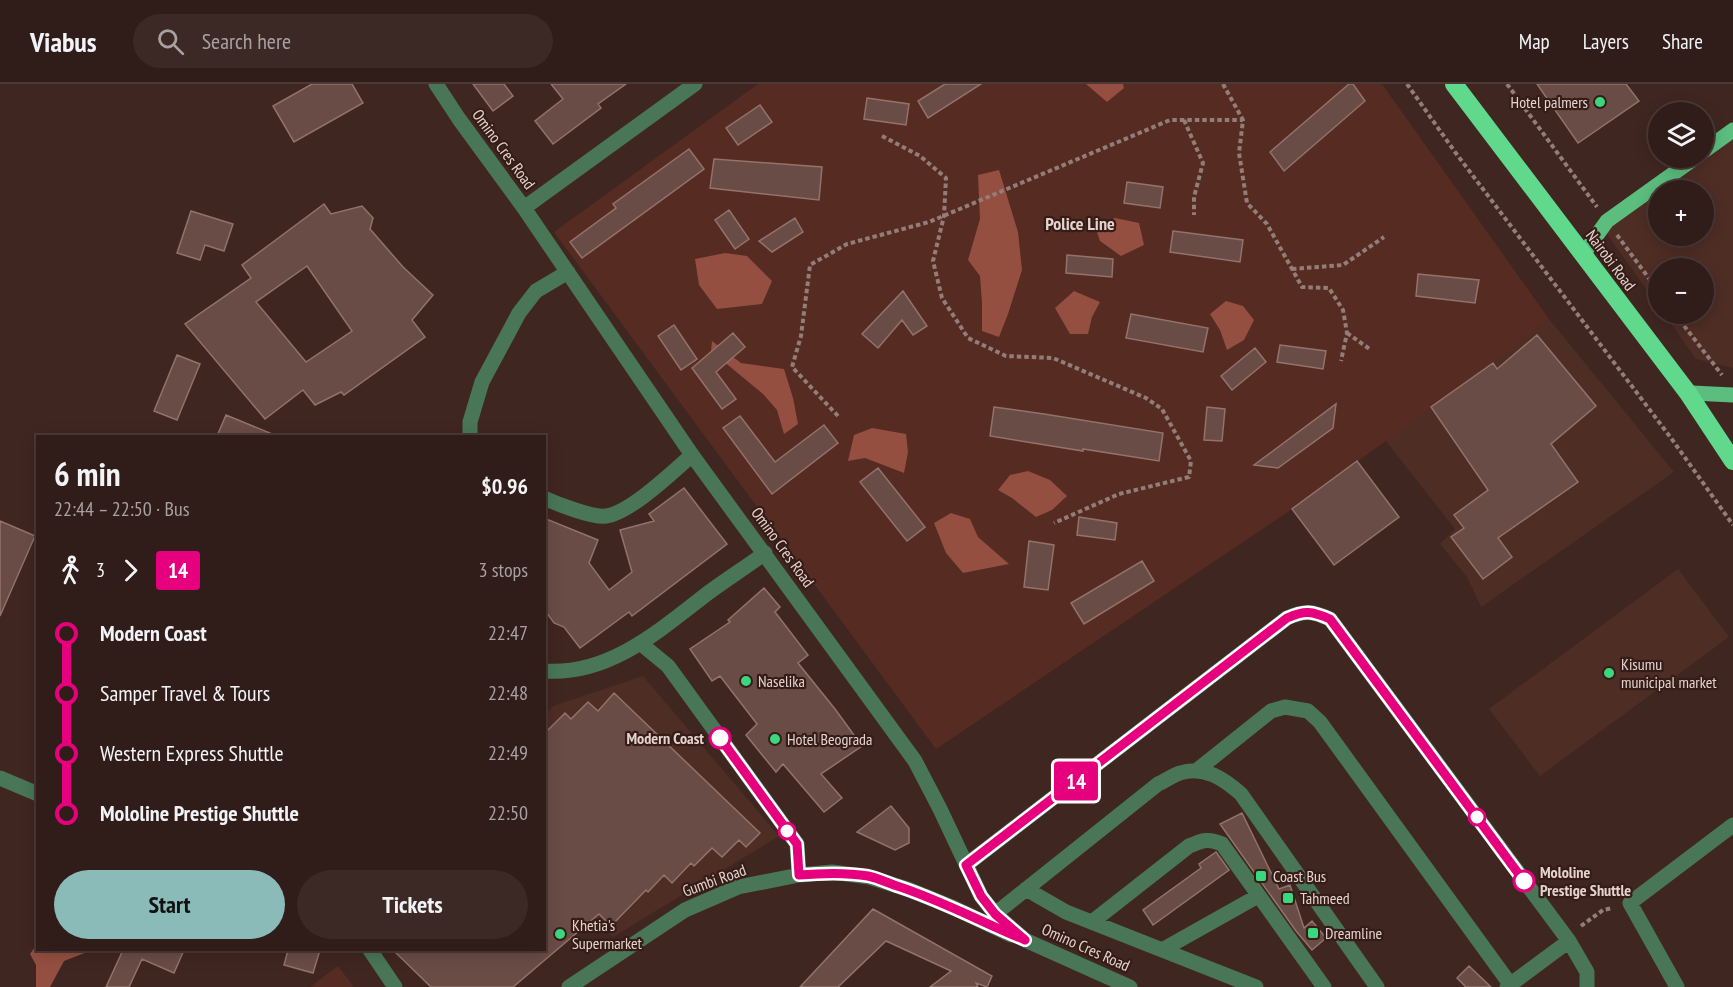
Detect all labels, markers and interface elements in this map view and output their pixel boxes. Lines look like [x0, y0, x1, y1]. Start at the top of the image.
search box [133, 14, 553, 68]
text: Viabus [30, 23, 97, 60]
icon: search [154, 25, 187, 58]
text: Search here [202, 27, 291, 55]
text: Map [1519, 28, 1550, 55]
text: Layers [1583, 28, 1629, 55]
text: Share [1662, 28, 1703, 55]
place label: Hotel palmers [1511, 92, 1588, 112]
marker: Hotel palmers [1593, 95, 1607, 109]
map controls [1648, 102, 1714, 324]
button: layers [1648, 102, 1714, 168]
street label: Omino Cres Road [468, 105, 540, 193]
button: + [1648, 180, 1714, 246]
district label: Police Line [1045, 212, 1115, 235]
street label: Nairobi Road [1582, 226, 1640, 294]
button: − [1648, 258, 1714, 324]
text: 6 min [54, 452, 121, 495]
text: $0.96 [481, 472, 528, 500]
text: 22:44 – 22:50 · Bus [54, 496, 189, 522]
street label: Omino Cres Road [747, 503, 819, 591]
icon: walk [54, 554, 87, 587]
icon: forward [114, 554, 147, 587]
text: 3 [96, 557, 105, 583]
text: 14 [168, 557, 188, 584]
text: 3 stops [479, 557, 528, 583]
text: Modern Coast [100, 619, 207, 647]
text: 22:47 [488, 620, 528, 646]
place label: Kisumu municipal market [1621, 654, 1717, 692]
marker: Kisumu municipal market [1602, 666, 1616, 680]
place label: Naselika [758, 671, 805, 691]
marker: Naselika [739, 674, 753, 688]
text: Samper Travel & Tours [100, 679, 270, 707]
text: 22:48 [488, 680, 528, 706]
marker: Modern Coast [709, 727, 731, 749]
place label: Modern Coast [626, 728, 704, 748]
place label: Hotel Beograda [787, 729, 872, 749]
marker: Hotel Beograda [768, 732, 782, 746]
text: Western Express Shuttle [100, 739, 284, 767]
text: 22:49 [488, 740, 528, 766]
line badge: 14 [1049, 762, 1103, 800]
text: 14 [1066, 768, 1086, 795]
text: Mololine Prestige Shuttle [100, 799, 299, 827]
text: 22:50 [488, 800, 528, 826]
unlabelled marker [1468, 808, 1486, 826]
unlabelled marker [778, 822, 796, 840]
street label: Gumbi Road [679, 859, 749, 901]
place label: Mololine Prestige Shuttle [1540, 862, 1631, 900]
place label: Coast Bus [1273, 866, 1326, 886]
marker: Coast Bus [1254, 869, 1268, 883]
button: Start [54, 870, 285, 939]
button: Tickets [297, 870, 528, 939]
marker: Mololine Prestige Shuttle [1513, 870, 1535, 892]
place label: Tahmeed [1300, 888, 1350, 908]
marker: Tahmeed [1281, 891, 1295, 905]
place label: Khetia's Supermarket [572, 915, 643, 953]
street label: Omino Cres Road [1039, 919, 1133, 975]
place label: Dreamline [1325, 923, 1382, 943]
marker: Dreamline [1306, 926, 1320, 940]
marker: Khetia's Supermarket [553, 927, 567, 941]

